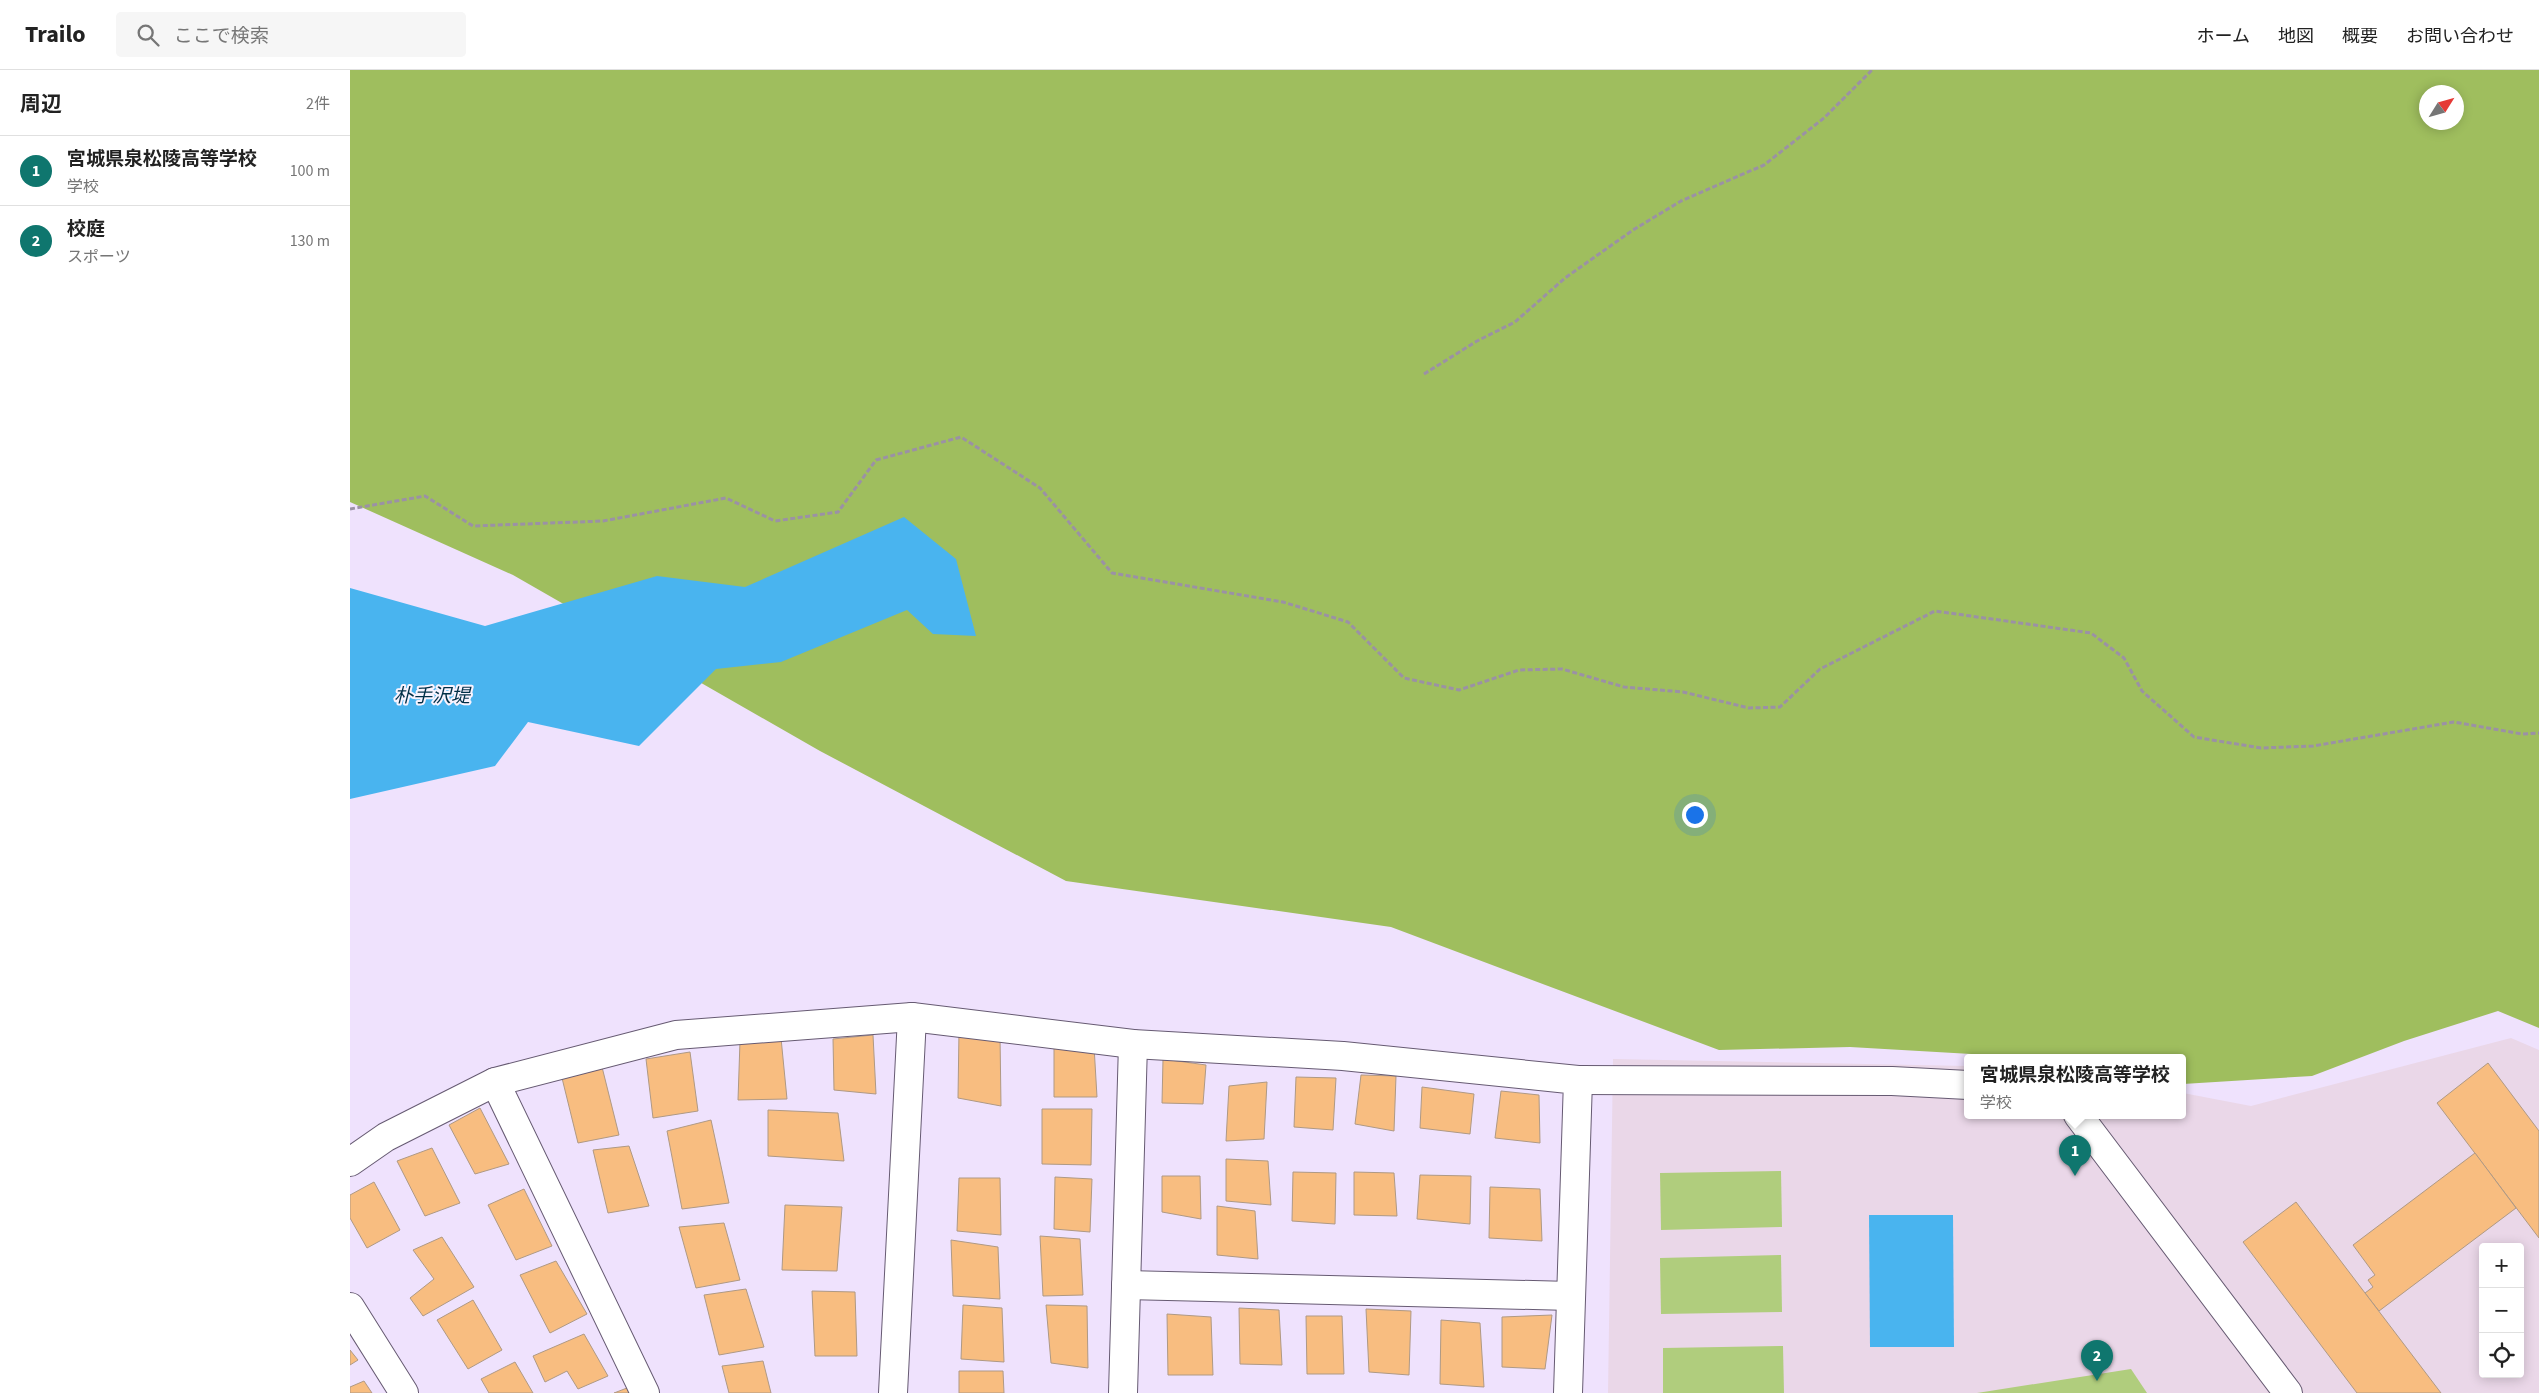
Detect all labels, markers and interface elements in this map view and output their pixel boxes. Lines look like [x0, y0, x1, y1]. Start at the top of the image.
search box [116, 12, 466, 57]
text: Trailo [25, 17, 86, 52]
icon: search [134, 21, 162, 49]
text: ここで検索 [174, 23, 269, 50]
text: ホーム [2197, 24, 2250, 49]
text: 地図 [2278, 24, 2314, 49]
text: 概要 [2342, 24, 2378, 49]
text: お問い合わせ [2406, 24, 2514, 49]
north arrow [2419, 85, 2464, 130]
text: 周辺 [20, 89, 62, 119]
text: 2件 [306, 93, 330, 115]
text: 宮城県泉松陵高等学校 [67, 146, 257, 173]
text: 1 [32, 160, 40, 182]
text: 100 m [290, 160, 330, 182]
text: 学校 [67, 176, 99, 198]
text: 校庭 [67, 216, 105, 243]
text: 2 [32, 230, 40, 252]
text: 130 m [290, 230, 330, 252]
text: スポーツ [67, 246, 131, 268]
water label: 朴手沢堤 [394, 683, 472, 710]
your location [1682, 802, 1708, 828]
popup [1964, 1054, 2186, 1119]
text: 宮城県泉松陵高等学校 [1980, 1062, 2170, 1089]
text: 学校 [1980, 1092, 2012, 1114]
pin: 1 [2059, 1135, 2091, 1176]
map controls [2479, 1243, 2524, 1378]
button: + [2479, 1243, 2524, 1288]
button: − [2479, 1288, 2524, 1333]
button: locate [2479, 1333, 2524, 1378]
pin: 2 [2081, 1340, 2113, 1381]

